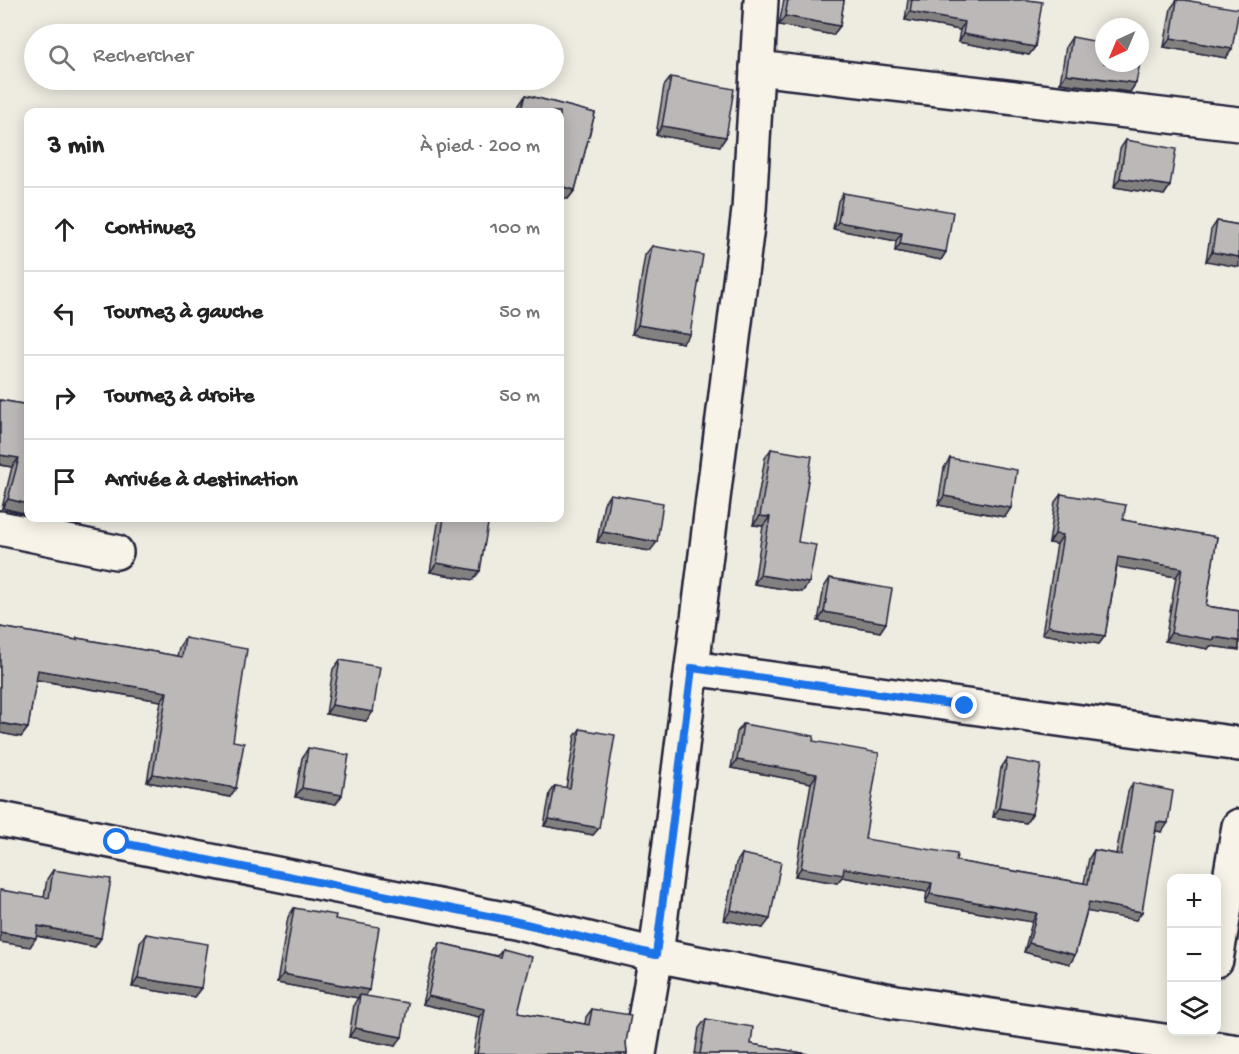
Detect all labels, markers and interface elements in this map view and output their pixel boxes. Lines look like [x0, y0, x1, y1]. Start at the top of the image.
north arrow [1095, 18, 1149, 72]
search box [24, 24, 564, 90]
icon: search [45, 41, 78, 74]
text: Rechercher [93, 44, 193, 70]
text: 3 min [48, 132, 104, 163]
text: À pied · 200 m [420, 136, 540, 159]
icon: ahead [48, 213, 81, 246]
text: Continuez [105, 216, 194, 242]
text: 100 m [490, 218, 540, 241]
icon: left [48, 297, 81, 330]
text: Tournez à gauche [105, 300, 263, 326]
text: 50 m [499, 302, 540, 325]
icon: right [48, 381, 81, 414]
text: Tournez à droite [105, 384, 254, 410]
text: 50 m [499, 386, 540, 409]
icon: arrive [48, 465, 81, 498]
text: Arrivée à destination [105, 468, 298, 494]
route end [951, 692, 977, 718]
route start [103, 828, 129, 854]
map controls [1167, 874, 1221, 1036]
button: + [1167, 874, 1221, 928]
button: − [1167, 928, 1221, 982]
button: layers [1167, 982, 1221, 1036]

